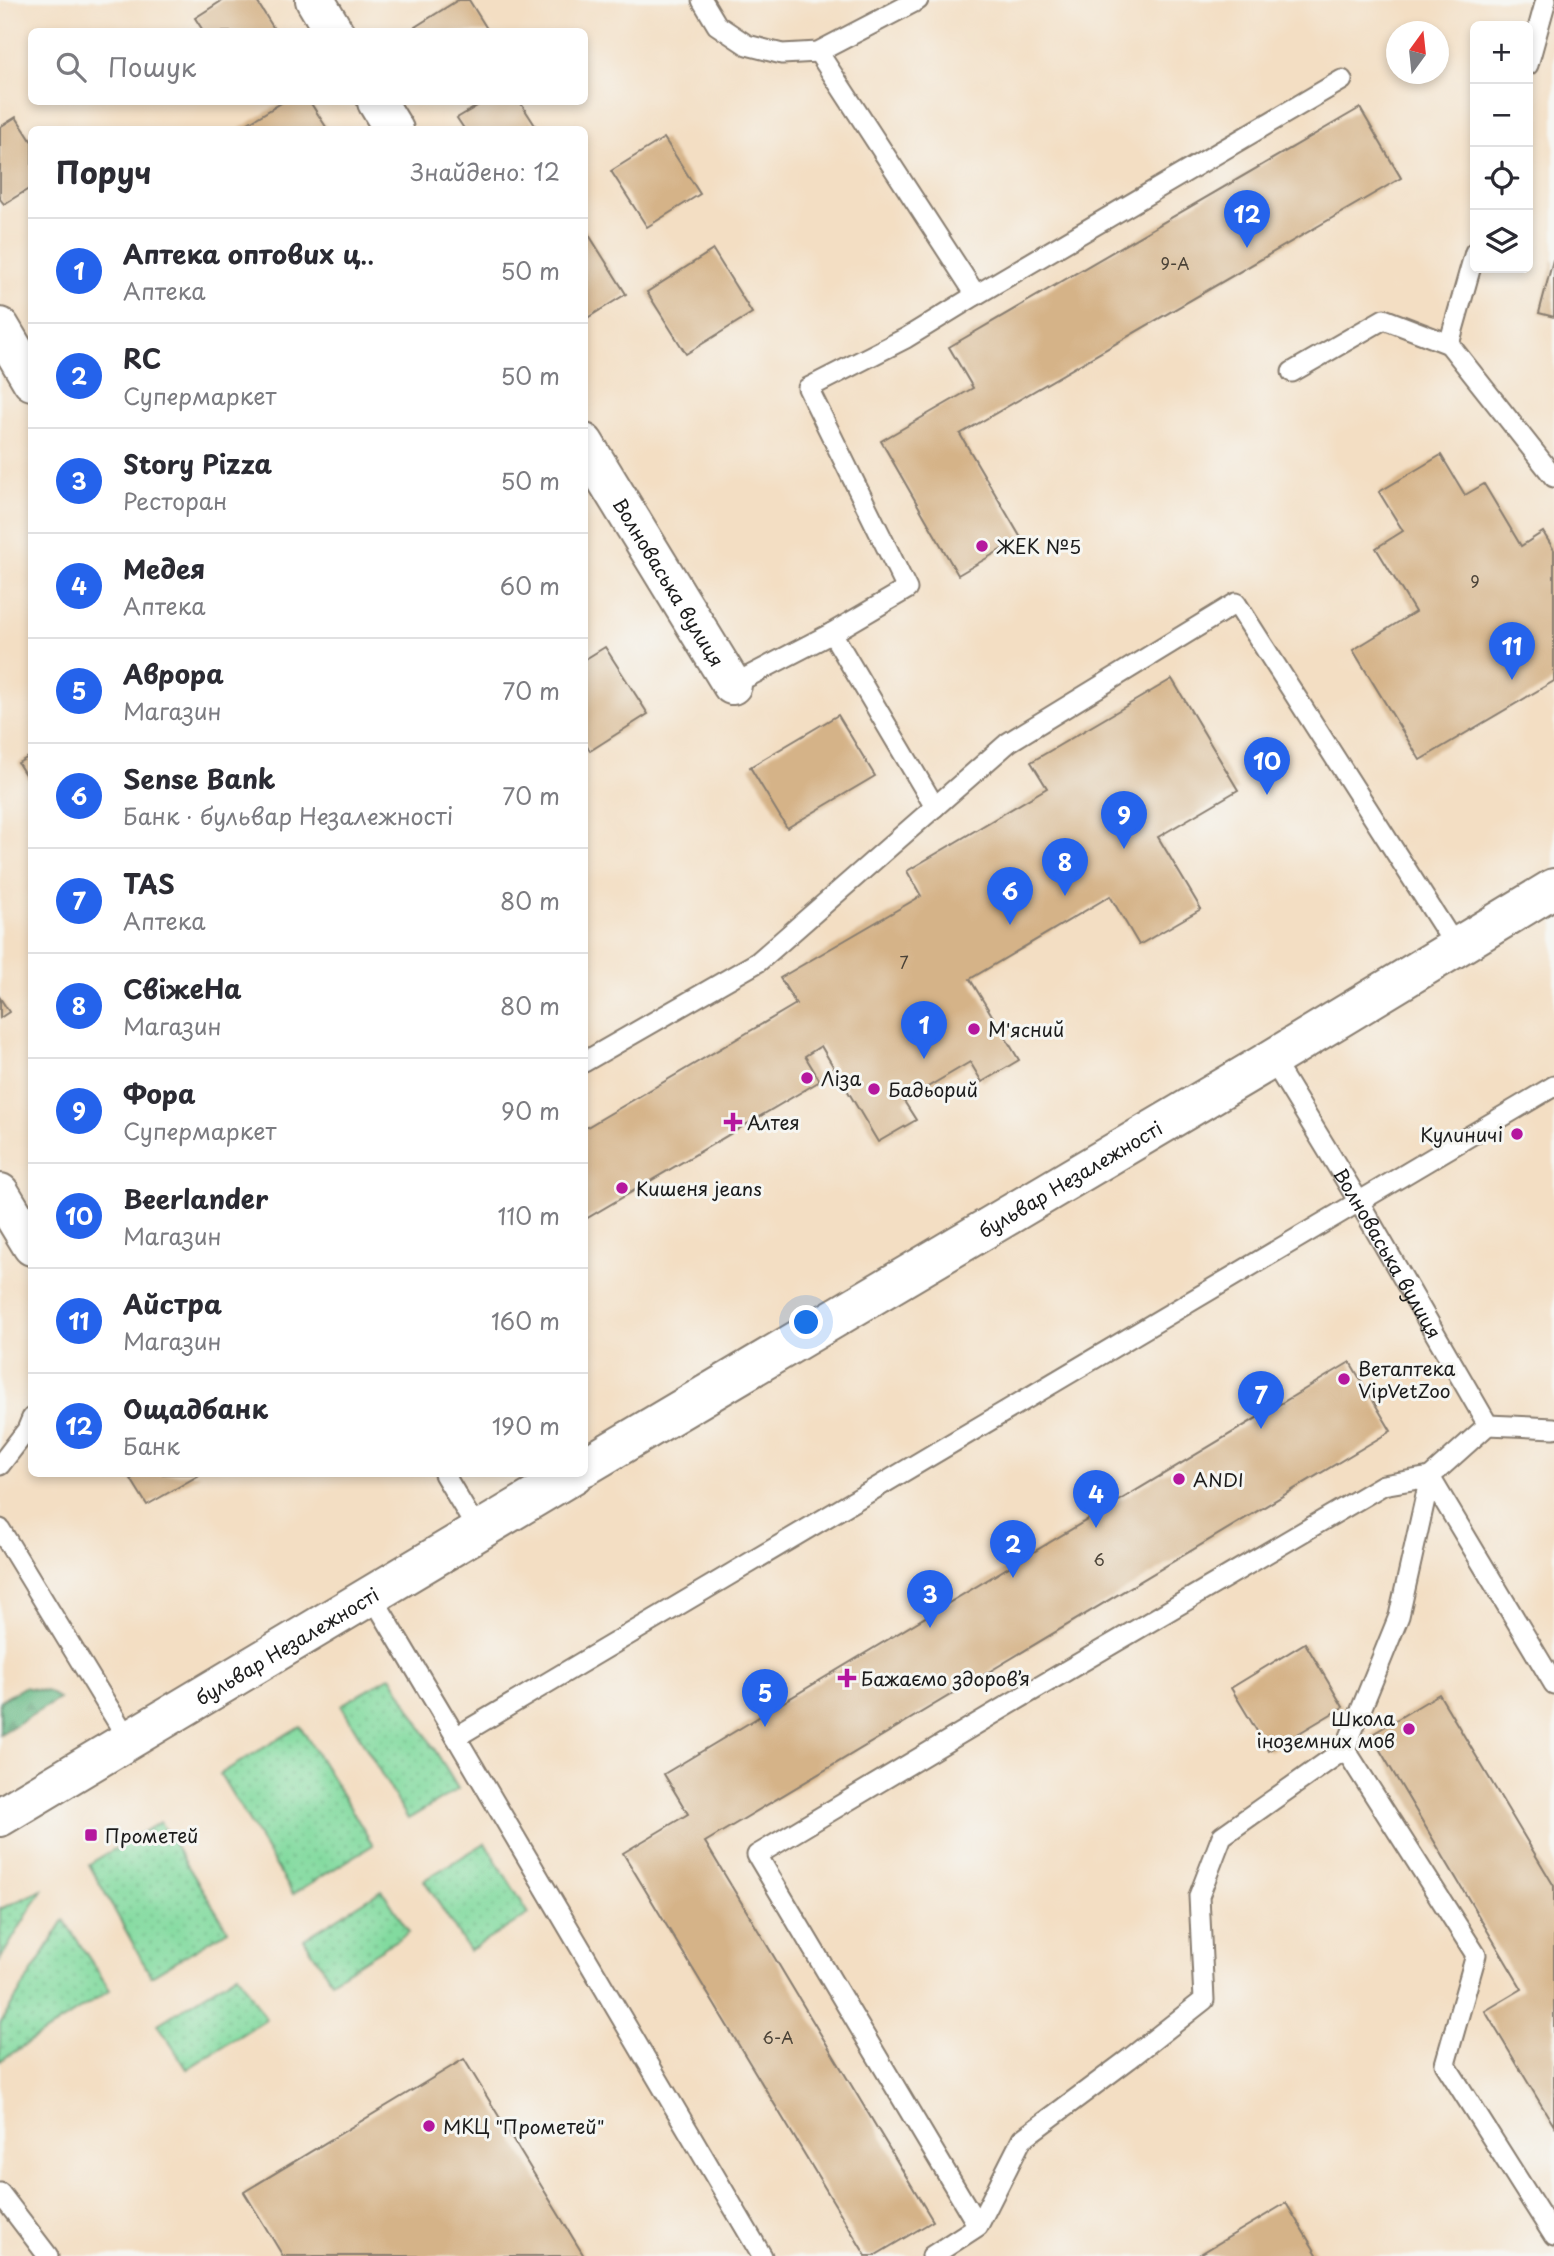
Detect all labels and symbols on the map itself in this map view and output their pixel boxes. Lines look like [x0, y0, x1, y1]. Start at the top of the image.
north arrow [1386, 21, 1449, 84]
pin: 12 [1224, 190, 1270, 248]
house number: 9-А [1160, 251, 1190, 275]
street label: Волноваська вулиця [607, 492, 731, 672]
place label: ЖЕК №5 [996, 532, 1081, 560]
marker: ЖЕК №5 [974, 538, 990, 554]
house number: 9 [1470, 569, 1480, 593]
pin: 11 [1489, 622, 1535, 680]
pin: 10 [1244, 737, 1290, 795]
pin: 9 [1101, 791, 1147, 849]
pin: 8 [1042, 838, 1088, 896]
pin: 6 [987, 867, 1033, 925]
house number: 7 [899, 950, 909, 974]
pin: 1 [901, 1001, 947, 1059]
place label: М'ясний [988, 1015, 1064, 1043]
marker: М'ясний [966, 1021, 982, 1037]
place label: Ліза [821, 1064, 861, 1092]
marker: Ліза [799, 1070, 815, 1086]
place label: Бадьорий [888, 1075, 978, 1103]
marker: Бадьорий [866, 1081, 882, 1097]
place label: Алтея [747, 1108, 800, 1136]
street label: бульвар Незалежності [973, 1113, 1167, 1244]
marker: Алтея [725, 1114, 741, 1130]
place label: Кулиничі [1420, 1120, 1503, 1148]
marker: Кулиничі [1509, 1126, 1525, 1142]
street label: Волноваська вулиця [1327, 1162, 1449, 1343]
place label: Кишеня jeans [636, 1174, 762, 1202]
marker: Кишеня jeans [614, 1180, 630, 1196]
your location [789, 1305, 823, 1339]
place label: Ветаптека VipVetZoo [1358, 1354, 1456, 1404]
pin: 7 [1238, 1371, 1284, 1429]
marker: Ветаптека VipVetZoo [1336, 1371, 1352, 1387]
place label: ANDI [1193, 1465, 1244, 1493]
pin: 4 [1073, 1470, 1119, 1528]
marker: ANDI [1171, 1471, 1187, 1487]
pin: 2 [990, 1520, 1036, 1578]
house number: 6 [1093, 1547, 1105, 1571]
pin: 3 [907, 1570, 953, 1628]
street label: бульвар Незалежності [190, 1580, 384, 1711]
place label: Бажаємо здоровʼя [861, 1664, 1030, 1692]
pin: 5 [742, 1669, 788, 1727]
marker: Бажаємо здоровʼя [839, 1670, 855, 1686]
place label: Школа іноземних мов [1256, 1704, 1395, 1754]
marker: Школа іноземних мов [1401, 1721, 1417, 1737]
place label: Прометей [105, 1821, 199, 1849]
marker: Прометей [83, 1827, 99, 1843]
house number: 6-А [762, 2025, 794, 2049]
place label: МКЦ "Прометей" [443, 2112, 604, 2140]
marker: МКЦ "Прометей" [421, 2118, 437, 2134]

